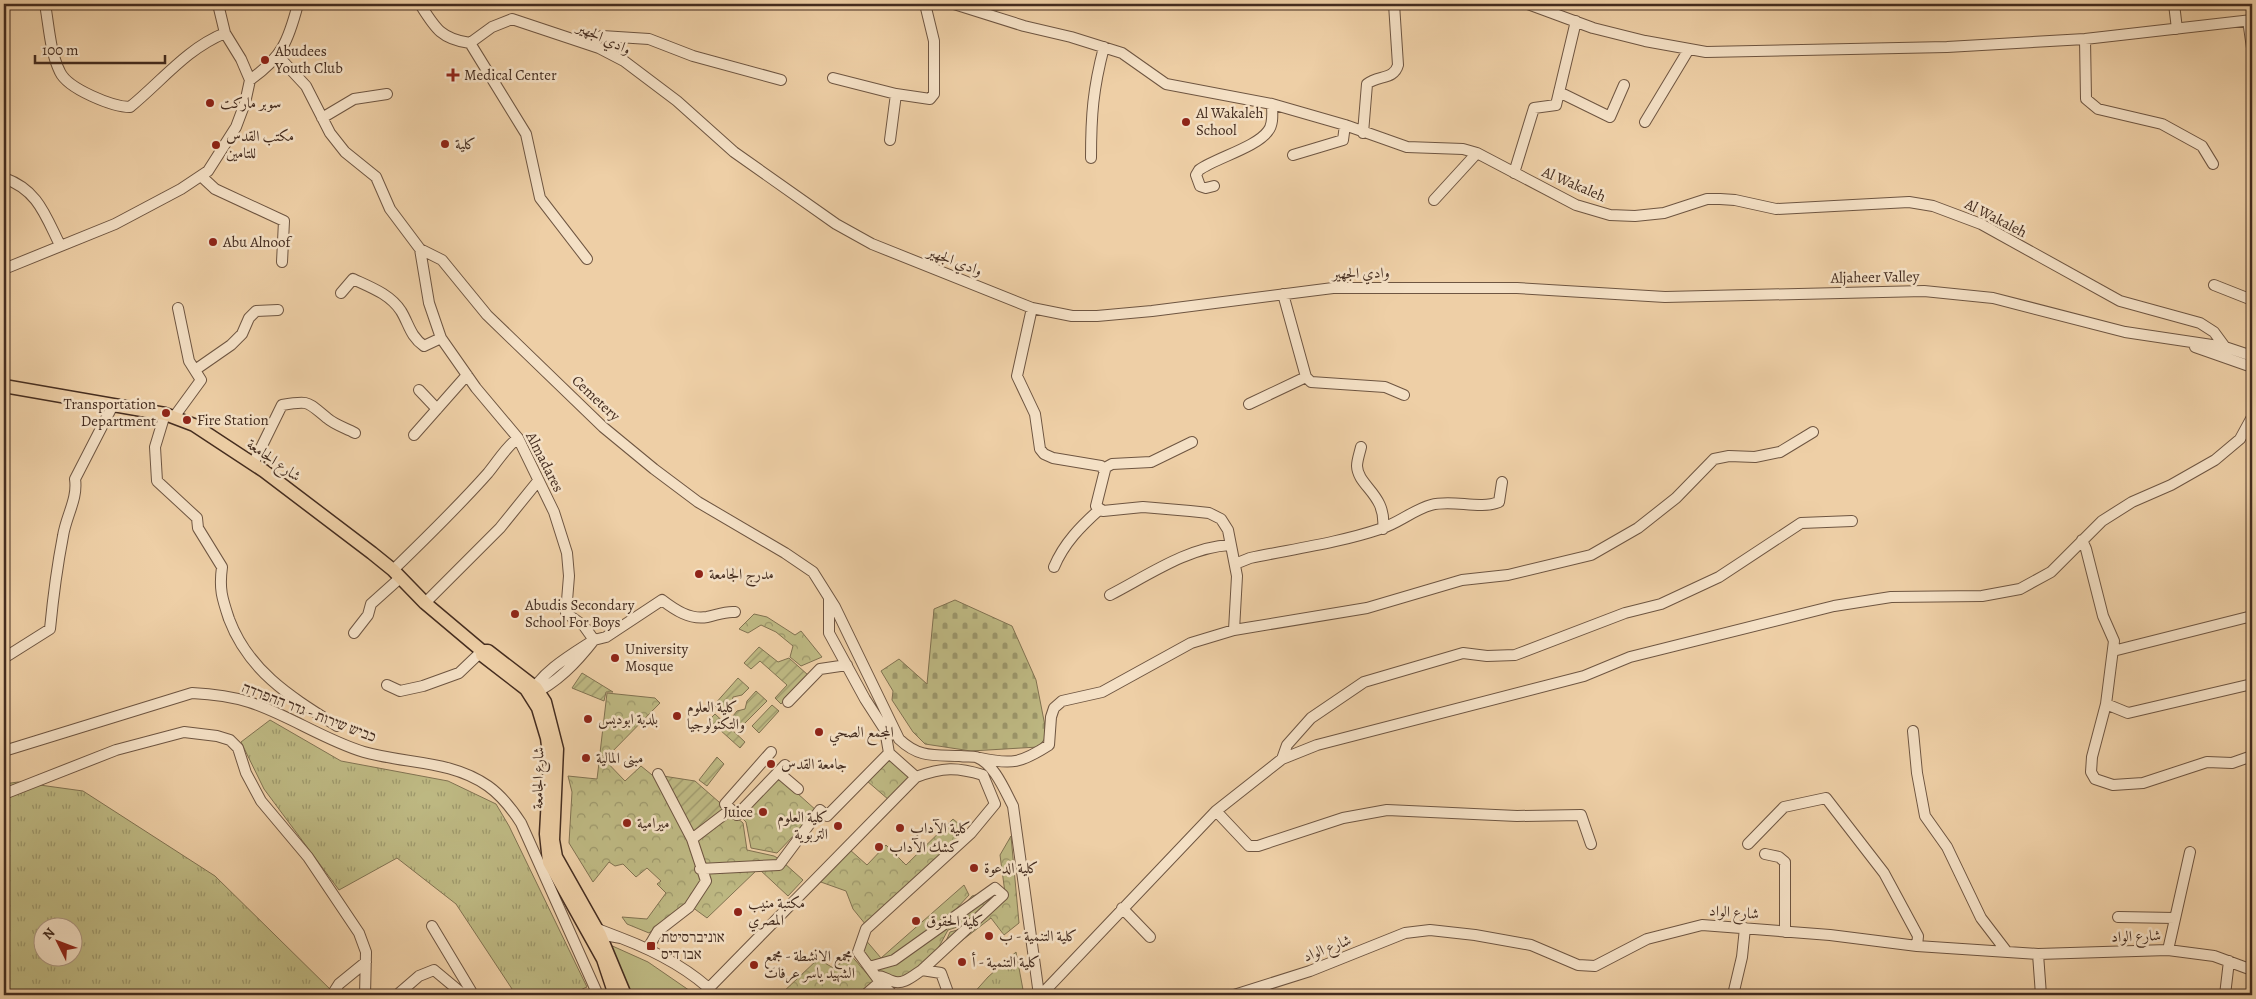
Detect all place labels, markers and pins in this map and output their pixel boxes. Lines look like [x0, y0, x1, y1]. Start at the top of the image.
place label: Abudees Youth Club [274, 41, 343, 78]
marker: Abudees Youth Club [259, 54, 271, 66]
place label: Medical Center [464, 65, 557, 85]
marker: Medical Center [446, 68, 460, 82]
place label: سوبر ماركت [220, 93, 281, 113]
marker: سوبر ماركت [204, 97, 216, 109]
place label: Al Wakaleh School [1195, 103, 1263, 140]
marker: Al Wakaleh School [1180, 116, 1192, 128]
place label: مكتب القدس للتامين [226, 126, 294, 163]
place label: كلية [455, 134, 476, 154]
marker: كلية [439, 138, 451, 150]
marker: مكتب القدس للتامين [210, 139, 222, 151]
place label: Abu Alnoof [222, 232, 292, 252]
marker: Abu Alnoof [207, 236, 219, 248]
place label: Transportation Department [63, 394, 156, 431]
marker: Transportation Department [160, 407, 172, 419]
place label: Fire Station [197, 410, 269, 430]
marker: Fire Station [181, 414, 193, 426]
place label: مدرج الجامعة [709, 564, 774, 587]
marker: مدرج الجامعة [693, 568, 705, 580]
place label: Abudis Secondary School For Boys [524, 595, 635, 632]
marker: Abudis Secondary School For Boys [509, 608, 521, 620]
place label: University Mosque [625, 639, 688, 676]
marker: University Mosque [609, 652, 621, 664]
place label: كلية العلوم والتكنولوجيا [687, 697, 745, 734]
place label: بلدية ابوديس [598, 709, 658, 729]
marker: كلية العلوم والتكنولوجيا [671, 710, 683, 722]
marker: بلدية ابوديس [582, 713, 594, 725]
place label: المجمع الصحي [829, 722, 894, 746]
marker: المجمع الصحي [813, 726, 825, 738]
place label: مبنى المالية [596, 748, 643, 769]
marker: مبنى المالية [580, 752, 592, 764]
place label: جامعة القدس [781, 754, 847, 774]
marker: جامعة القدس [765, 758, 777, 770]
place label: Juice [723, 802, 753, 822]
marker: Juice [757, 806, 769, 818]
place label: كلية العلوم التربوية [777, 807, 828, 844]
place label: ميرامية [637, 813, 670, 833]
marker: ميرامية [621, 817, 633, 829]
place label: كلية الآداب [910, 818, 971, 838]
marker: كلية العلوم التربوية [832, 820, 844, 832]
marker: كلية الآداب [894, 822, 906, 834]
place label: كشك الآداب [889, 837, 960, 857]
marker: كشك الآداب [873, 841, 885, 853]
place label: كلية الدعوة [984, 858, 1039, 878]
marker: كلية الدعوة [968, 862, 980, 874]
place label: مكتبة منيب المصري [748, 893, 805, 932]
marker: مكتبة منيب المصري [732, 906, 744, 918]
place label: كلية الحقوق [926, 911, 984, 931]
marker: كلية الحقوق [910, 915, 922, 927]
place label: كلية التنمية - ب [999, 926, 1077, 946]
place label: אוניברסיטת אבו דיס [661, 927, 725, 964]
marker: كلية التنمية - ب [983, 930, 995, 942]
marker: אוניברסיטת אבו דיס [645, 940, 657, 952]
place label: مجمع الانشطة - مجمع الشهيد ياسر عرفات [764, 946, 855, 984]
place label: كلية التنمية - أ [972, 951, 1040, 972]
marker: كلية التنمية - أ [956, 956, 968, 968]
marker: مجمع الانشطة - مجمع الشهيد ياسر عرفات [748, 959, 760, 971]

